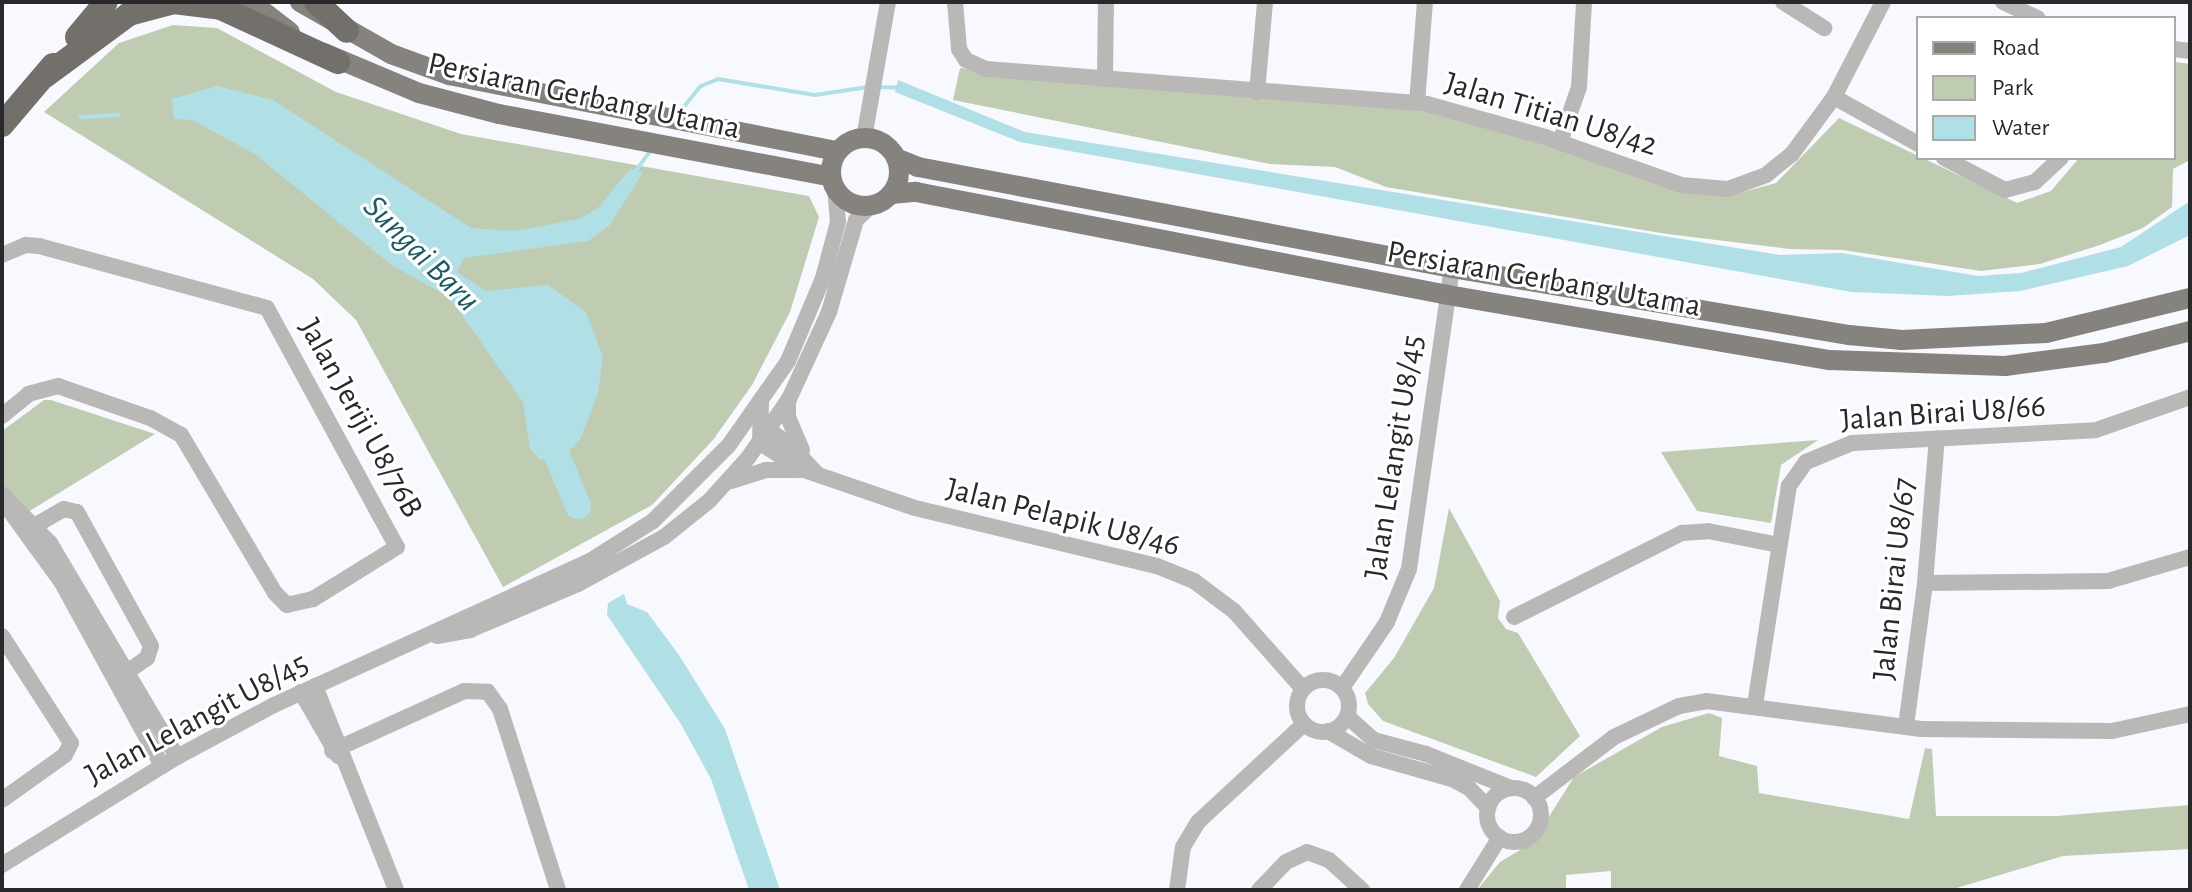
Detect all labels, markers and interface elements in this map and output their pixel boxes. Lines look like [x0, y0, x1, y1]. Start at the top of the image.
legend [1916, 16, 2176, 160]
text: Road [1992, 36, 2040, 60]
street label: Persiaran Gerbang Utama [425, 44, 743, 148]
street label: Jalan Titian U8/42 [1440, 63, 1662, 165]
text: Park [1992, 76, 2033, 100]
text: Water [1992, 116, 2049, 140]
water label: Sungai Baru [354, 187, 488, 321]
street label: Persiaran Gerbang Utama [1384, 233, 1704, 325]
street label: Jalan Jeriji U8/76B [290, 312, 432, 524]
street label: Jalan Lelangit U8/45 [1356, 332, 1432, 582]
street label: Jalan Birai U8/66 [1839, 387, 2047, 439]
street label: Jalan Pelapik U8/46 [942, 469, 1184, 565]
street label: Jalan Birai U8/67 [1864, 476, 1924, 682]
street label: Jalan Lelangit U8/45 [79, 644, 315, 794]

